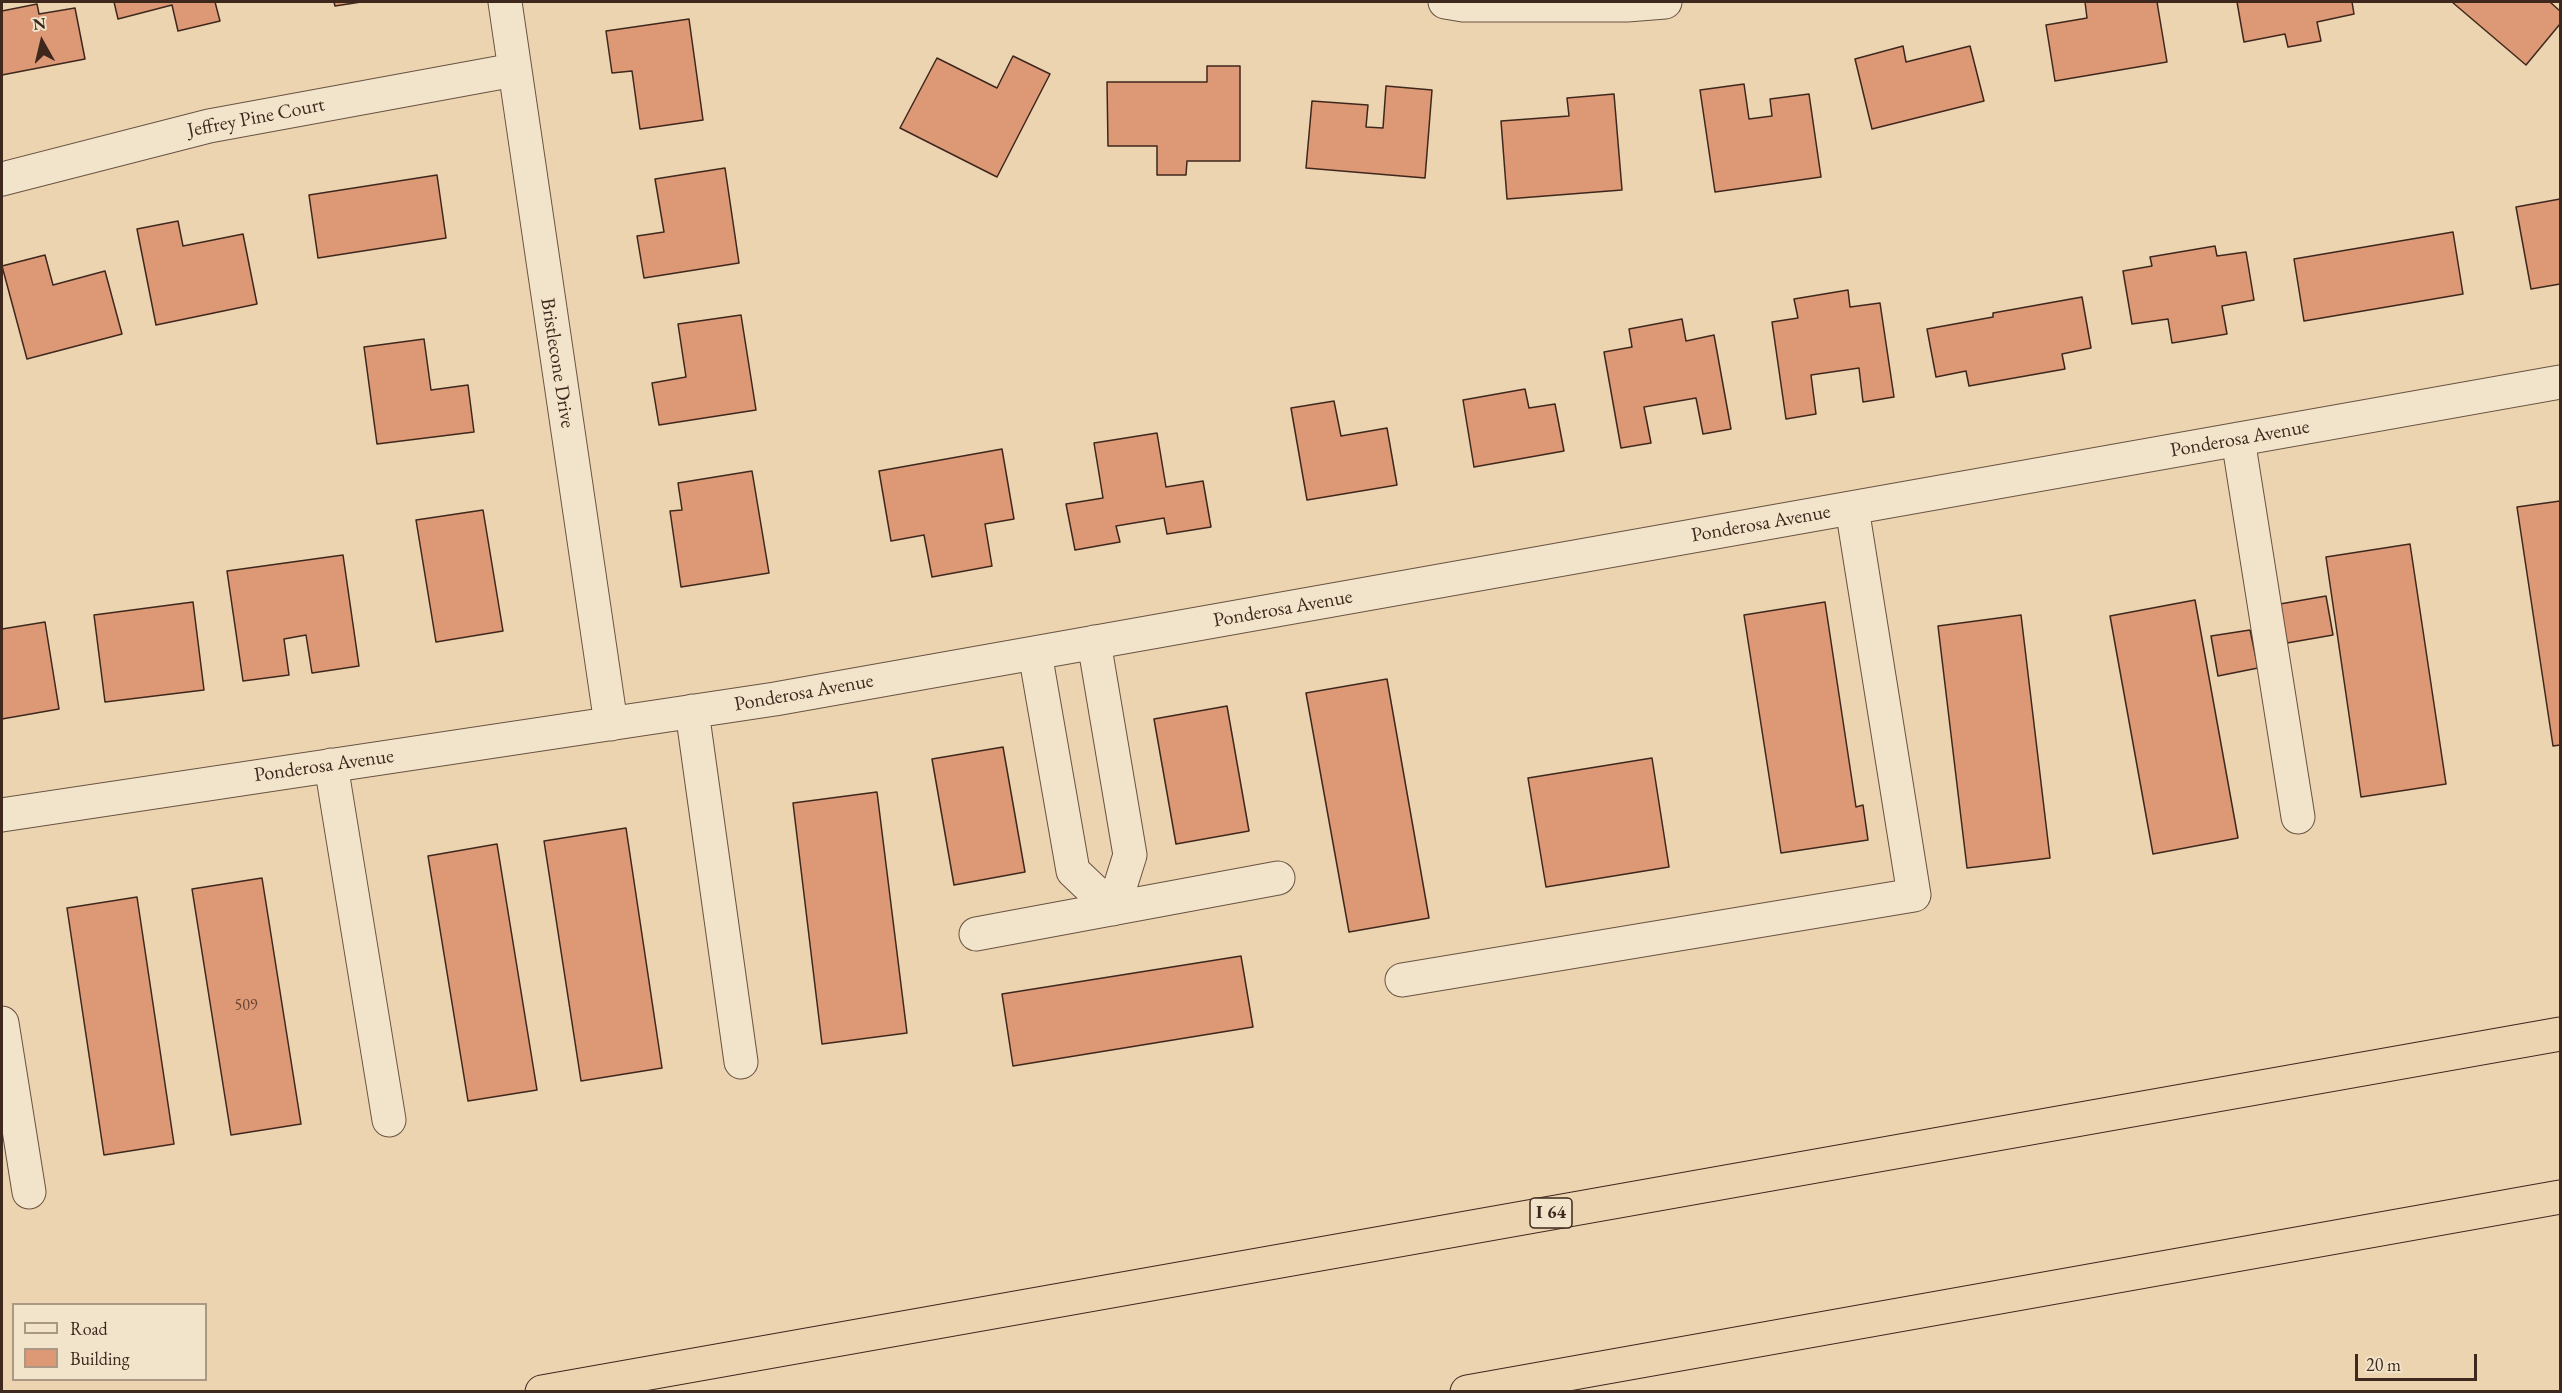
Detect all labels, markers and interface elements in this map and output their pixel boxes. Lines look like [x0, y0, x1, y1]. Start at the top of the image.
north arrow [12, 12, 72, 72]
text: N [32, 12, 47, 35]
street label: Jeffrey Pine Court [185, 93, 327, 143]
street label: Bristlecone Drive [535, 296, 579, 430]
street label: Ponderosa Avenue [2169, 415, 2311, 463]
street label: Ponderosa Avenue [1690, 500, 1832, 548]
street label: Ponderosa Avenue [1212, 585, 1354, 633]
street label: Ponderosa Avenue [733, 669, 875, 717]
street label: Ponderosa Avenue [253, 744, 395, 788]
house number: 509 [234, 996, 258, 1016]
road number: I 64 [1530, 1198, 1572, 1228]
legend [12, 1303, 207, 1381]
text: Road [70, 1317, 108, 1340]
scale bar [2358, 1342, 2480, 1380]
text: Building [70, 1347, 130, 1370]
text: 20 m [2366, 1353, 2401, 1376]

